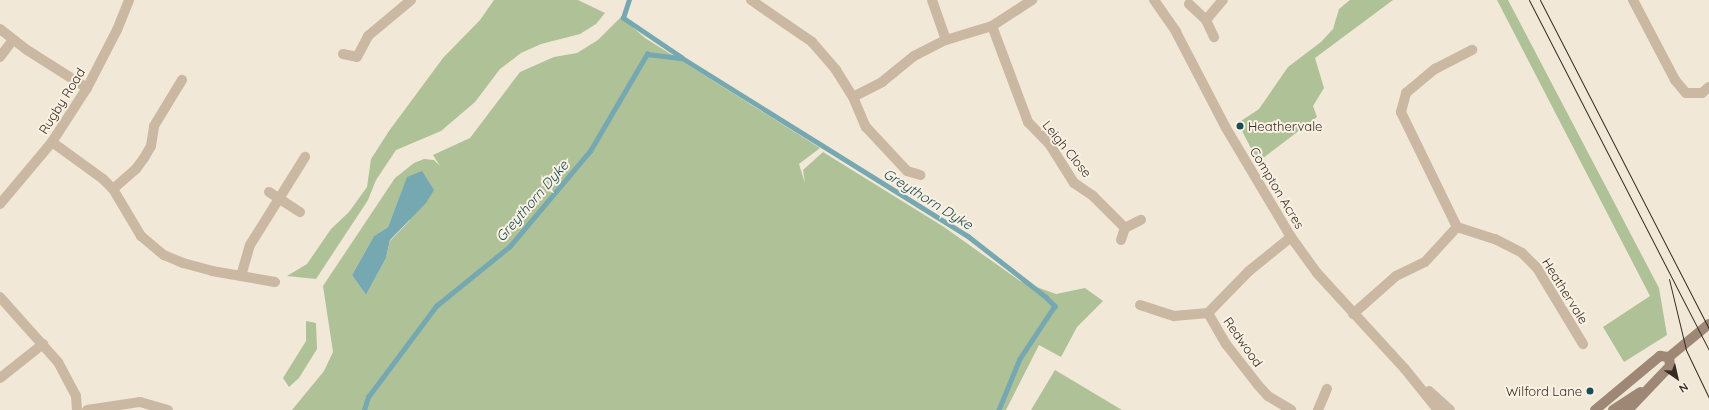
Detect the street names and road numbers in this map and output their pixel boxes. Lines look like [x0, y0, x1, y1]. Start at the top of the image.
street label: Rugby Road [36, 65, 88, 137]
street label: Leigh Close [1039, 117, 1095, 181]
street label: Compton Acres [1246, 144, 1308, 232]
street label: Heathervale [1539, 255, 1591, 327]
street label: Redwood [1220, 314, 1266, 370]

